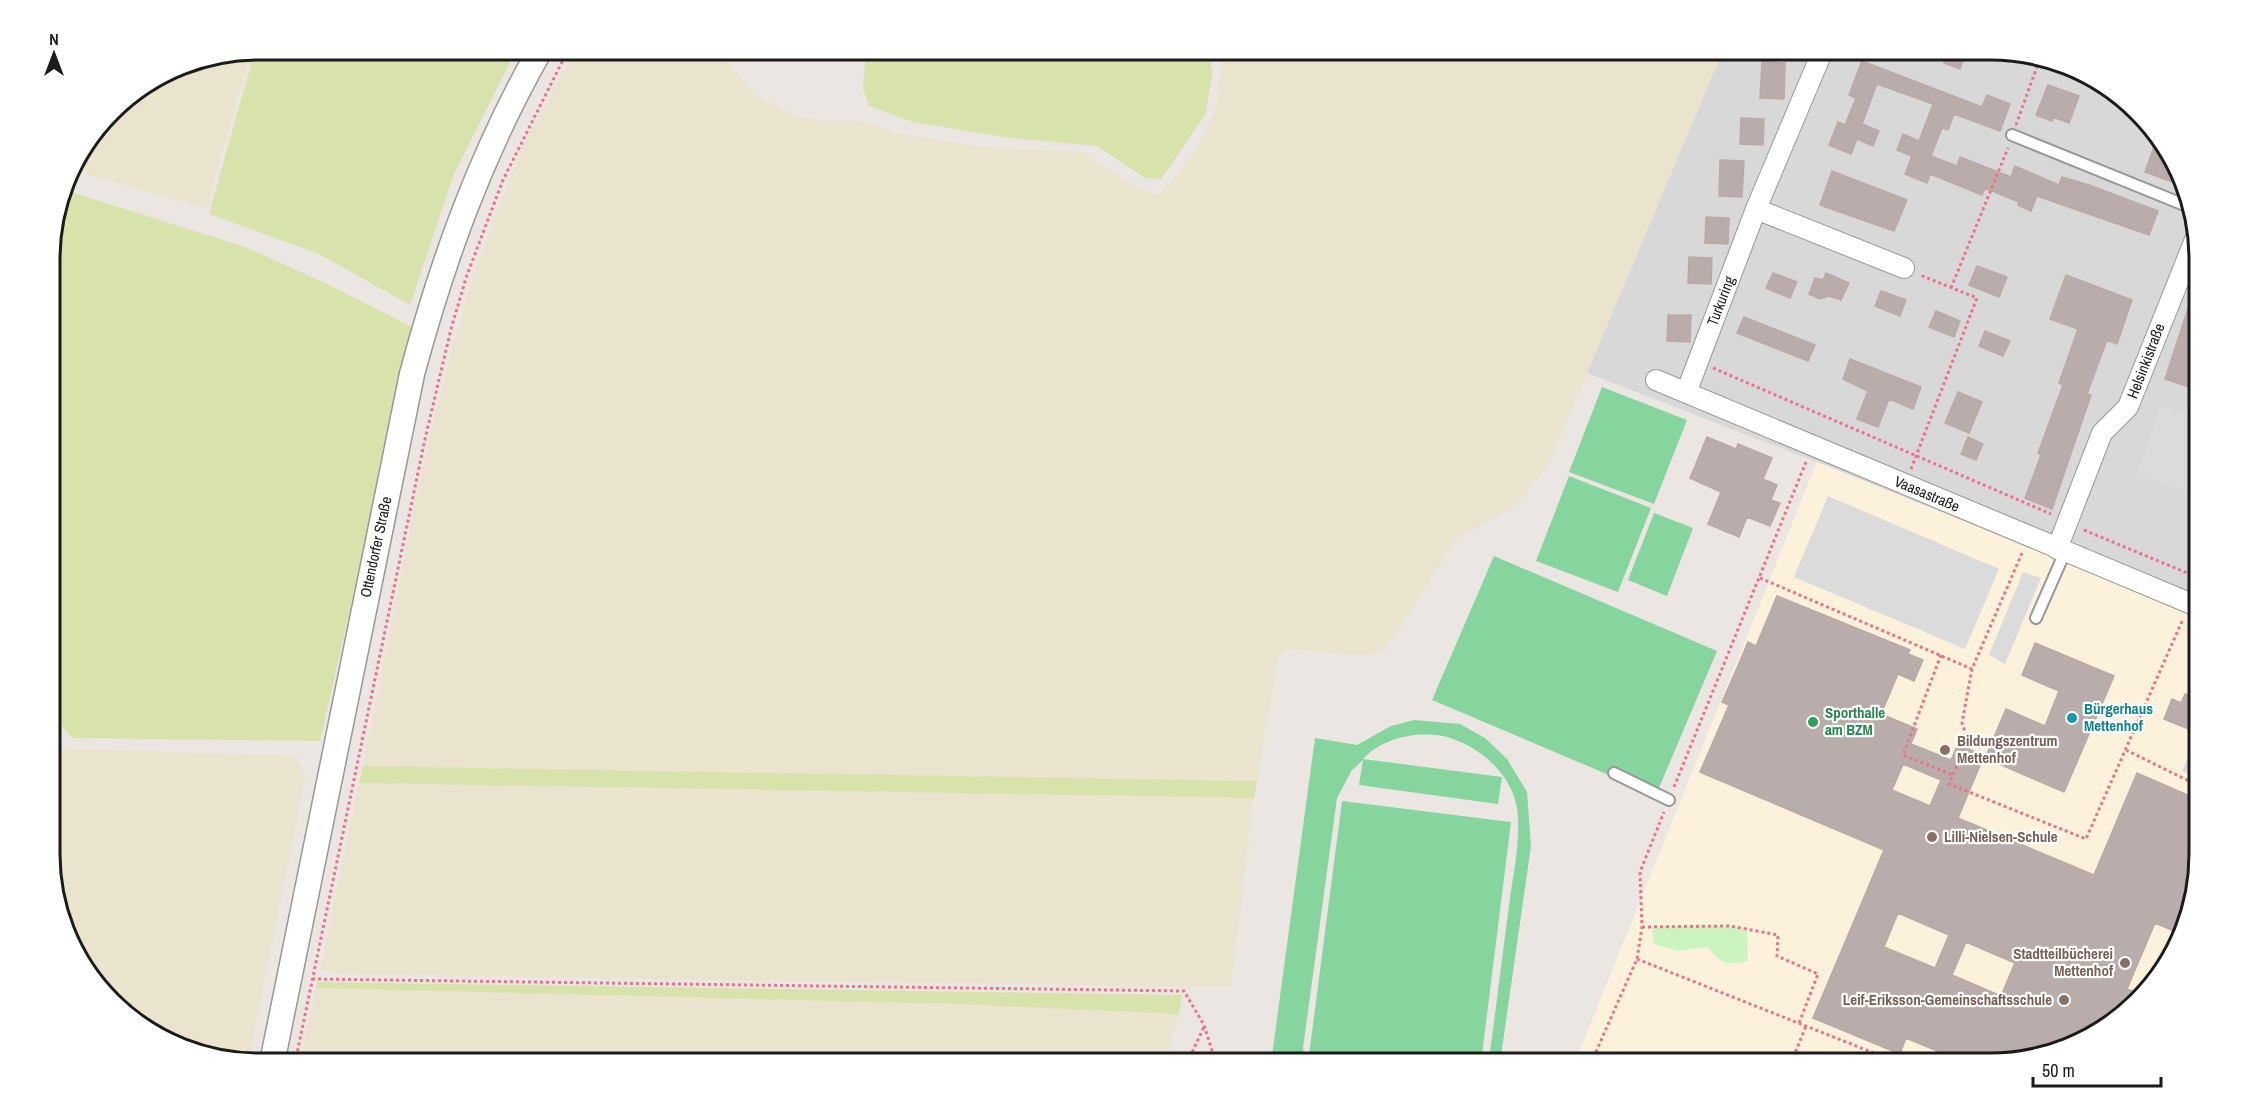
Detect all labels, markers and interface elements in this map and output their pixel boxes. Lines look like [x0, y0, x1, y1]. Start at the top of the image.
north arrow [24, 24, 84, 84]
text: N [49, 28, 59, 50]
street label: Turkuring [1701, 273, 1740, 329]
street label: Helsinkistraße [2122, 320, 2170, 402]
street label: Vaasastraße [1891, 470, 1963, 517]
street label: Ottendorfer Straße [355, 494, 396, 599]
place label: Bürgerhaus Mettenhof [2084, 698, 2153, 736]
place label: Sporthalle am BZM [1825, 702, 1885, 740]
marker: Bürgerhaus Mettenhof [2065, 711, 2079, 725]
marker: Sporthalle am BZM [1806, 715, 1820, 729]
place label: Bildungszentrum Mettenhof [1957, 730, 2058, 768]
marker: Bildungszentrum Mettenhof [1938, 743, 1952, 757]
place label: Lilli-Nielsen-Schule [1944, 826, 2058, 847]
marker: Lilli-Nielsen-Schule [1925, 830, 1939, 844]
place label: Stadtteilbücherei Mettenhof [2013, 943, 2114, 981]
marker: Stadtteilbücherei Mettenhof [2118, 956, 2132, 970]
place label: Leif-Eriksson-Gemeinschaftsschule [1843, 989, 2052, 1010]
marker: Leif-Eriksson-Gemeinschaftsschule [2057, 993, 2071, 1007]
scale bar [2033, 1050, 2160, 1088]
text: 50 m [2042, 1058, 2075, 1083]

